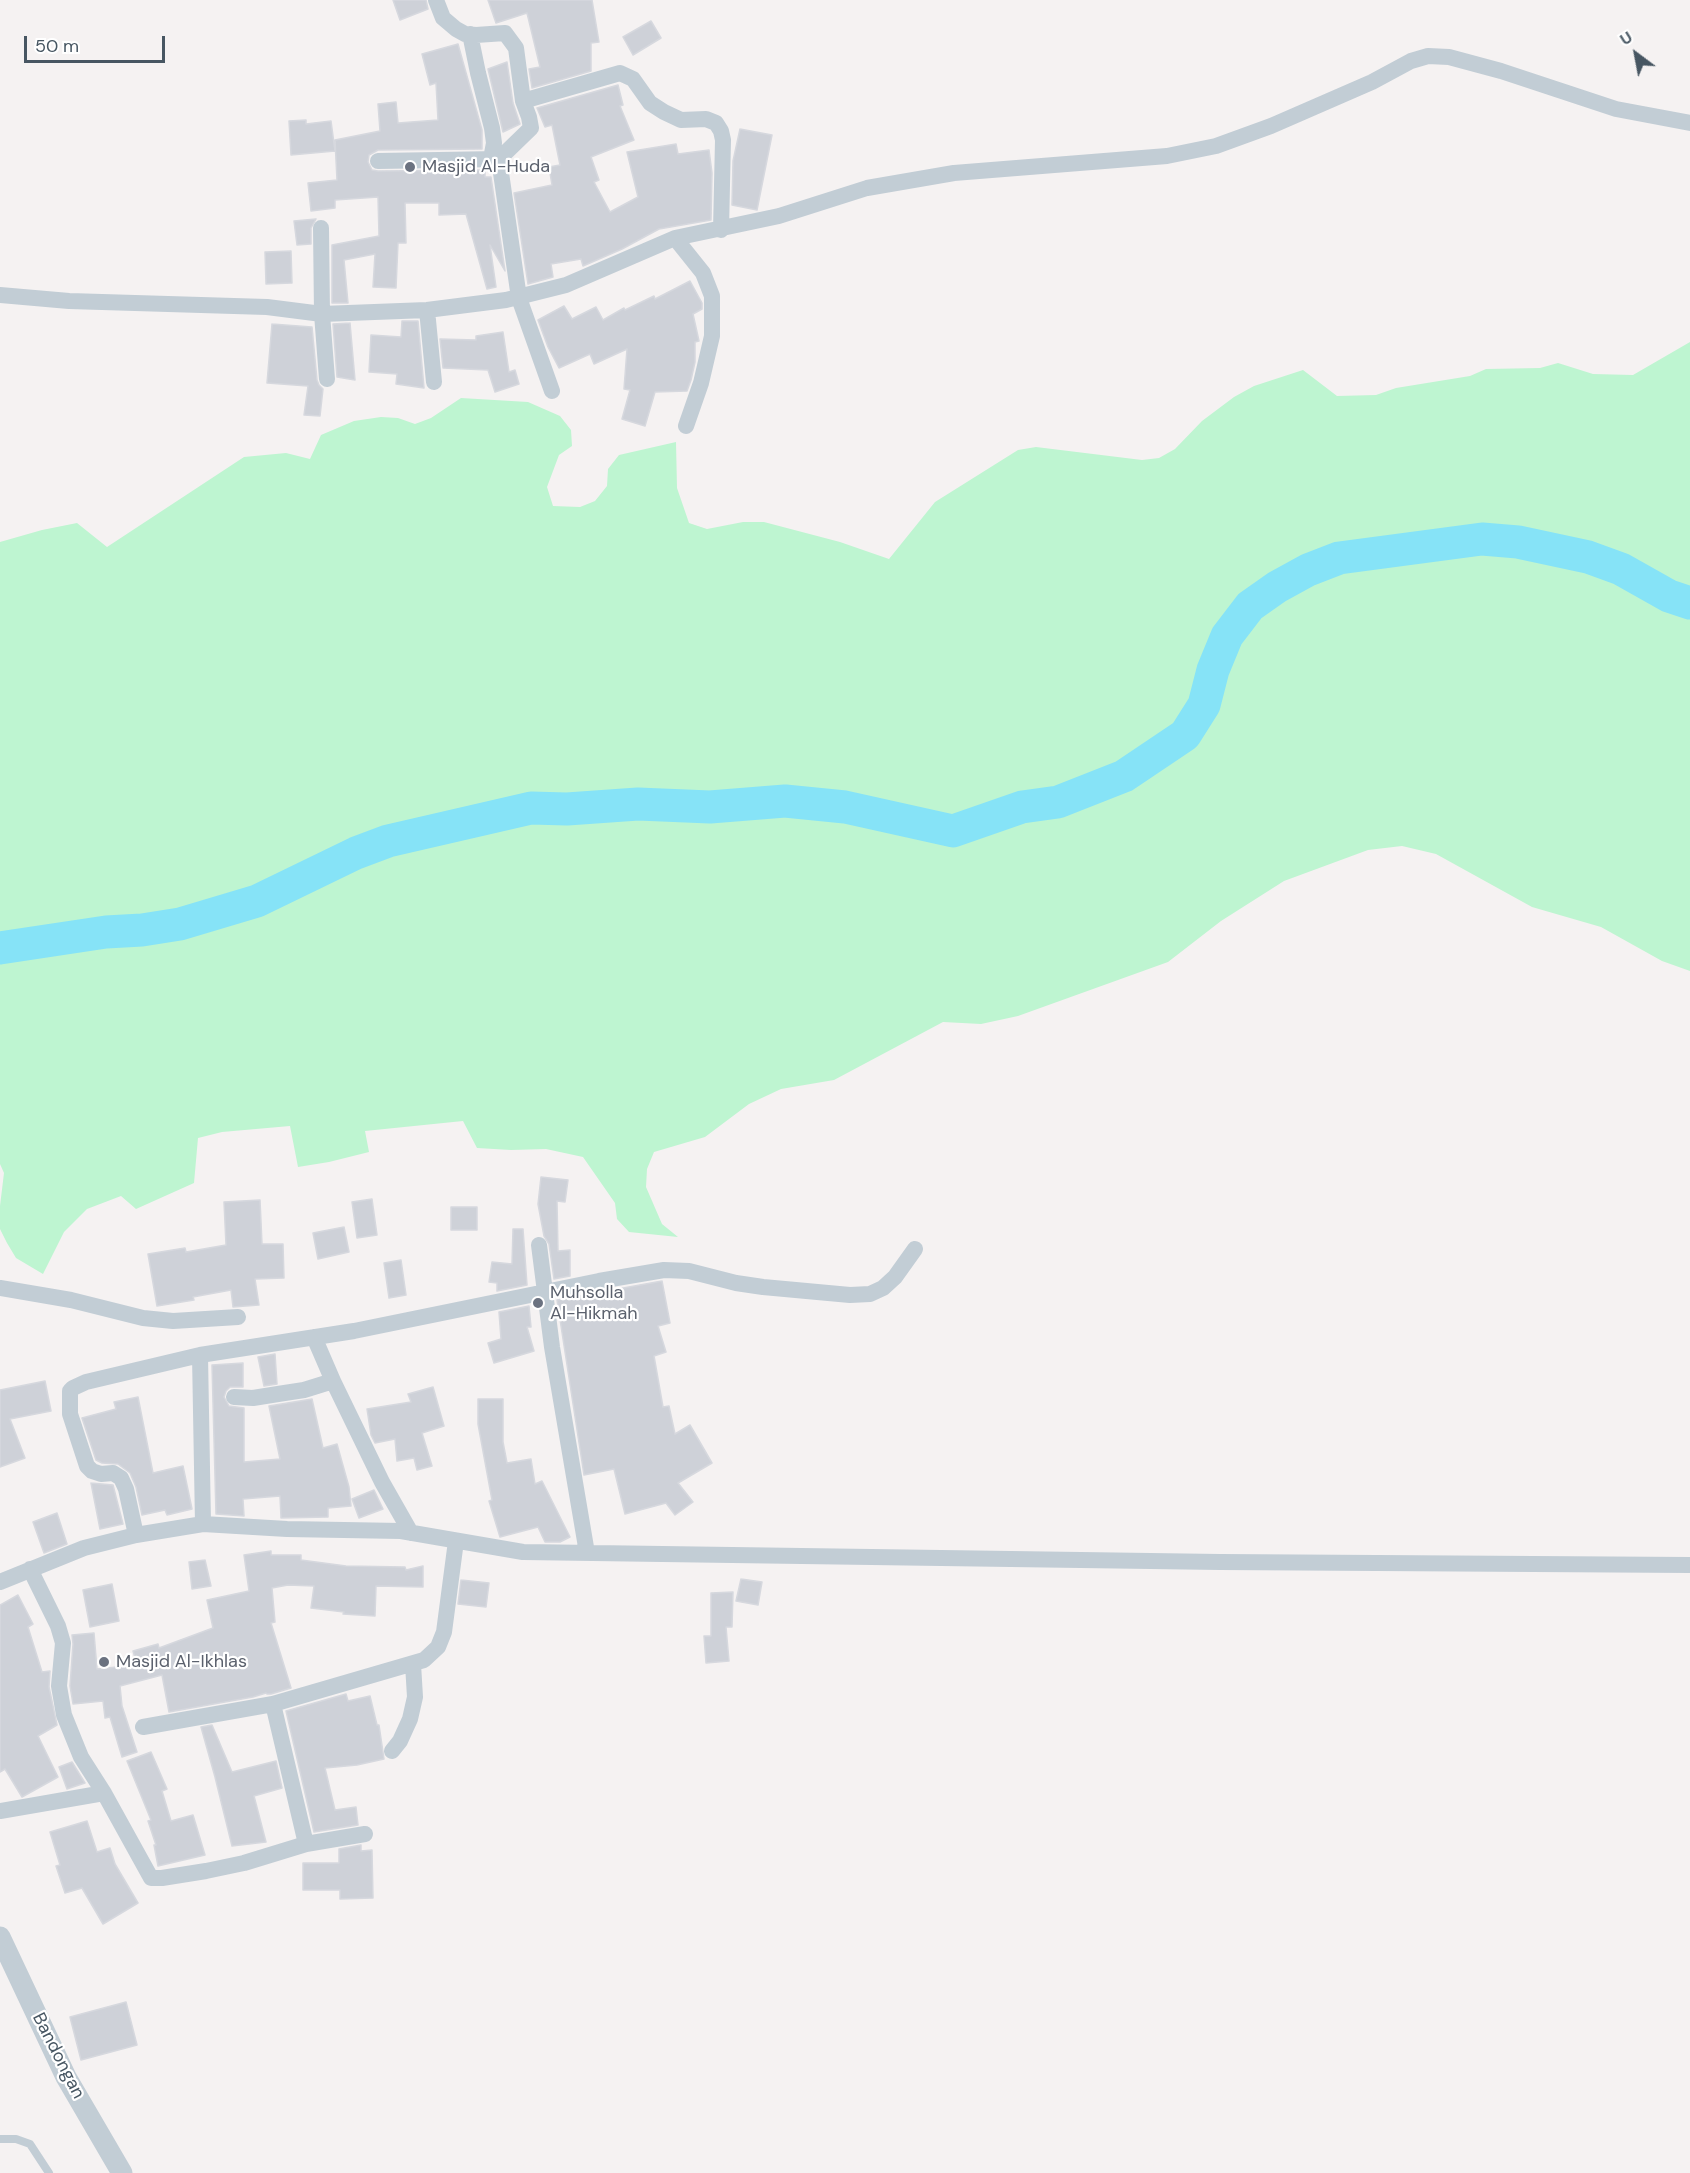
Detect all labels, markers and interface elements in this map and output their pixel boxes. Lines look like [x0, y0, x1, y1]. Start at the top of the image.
scale bar [27, 24, 168, 62]
north arrow [1606, 24, 1666, 84]
text: U [1616, 27, 1636, 50]
text: 50 m [35, 34, 79, 58]
place label: Masjid Al-Huda [422, 156, 550, 178]
marker: Masjid Al-Huda [403, 160, 417, 174]
place label: Muhsolla Al-Hikmah [550, 1282, 638, 1324]
marker: Muhsolla Al-Hikmah [531, 1296, 545, 1310]
place label: Masjid Al-Ikhlas [116, 1651, 247, 1673]
marker: Masjid Al-Ikhlas [97, 1655, 111, 1669]
street label: Bandongan [27, 2009, 89, 2103]

